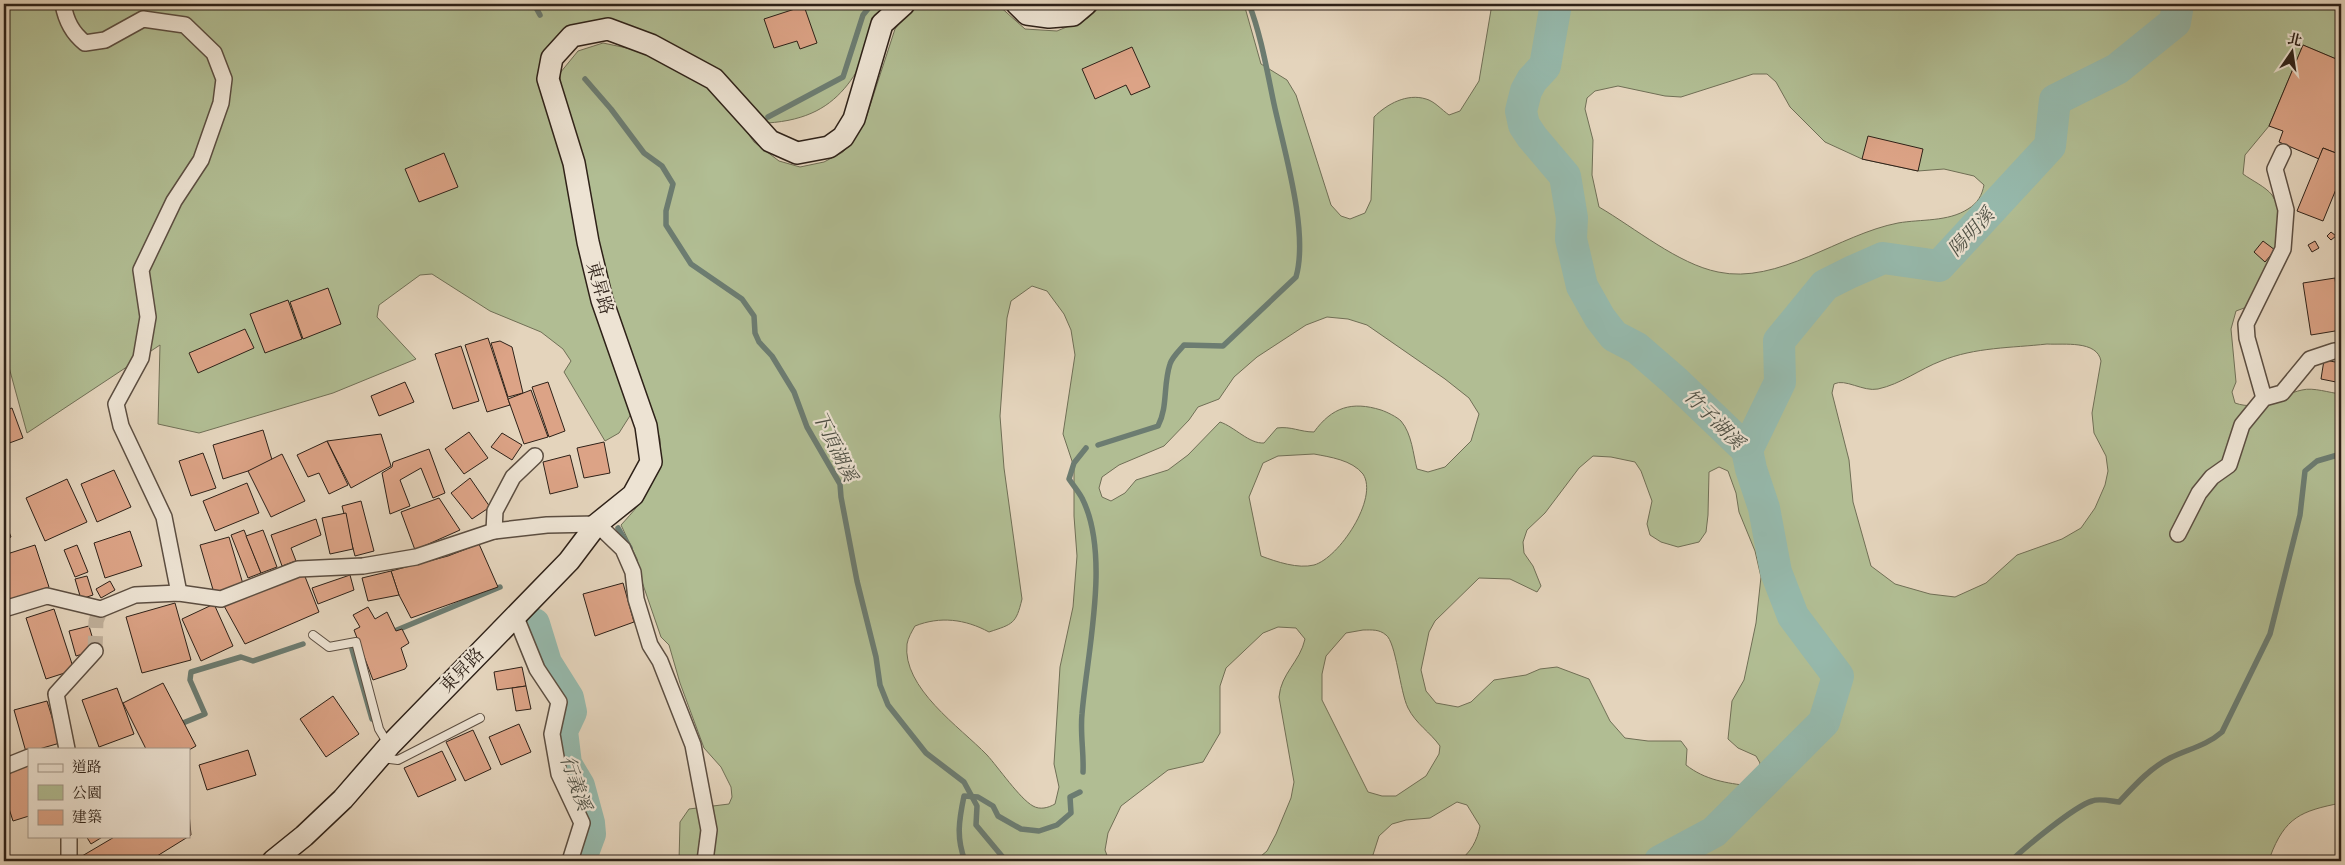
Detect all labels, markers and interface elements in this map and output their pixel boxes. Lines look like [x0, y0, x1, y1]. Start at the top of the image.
north arrow [2268, 28, 2318, 78]
text: 北 [2286, 30, 2304, 50]
water label: 陽明溪 [1943, 202, 2000, 261]
street label: 東昇路 [582, 259, 618, 317]
water label: 竹子湖溪 [1679, 384, 1750, 455]
water label: 下頂湖溪 [808, 407, 863, 487]
street label: 東昇路 [435, 643, 489, 697]
legend [28, 748, 190, 838]
water label: 行義溪 [556, 752, 597, 816]
text: 道路 [72, 758, 102, 776]
text: 公園 [72, 784, 102, 802]
text: 建築 [72, 808, 102, 826]

